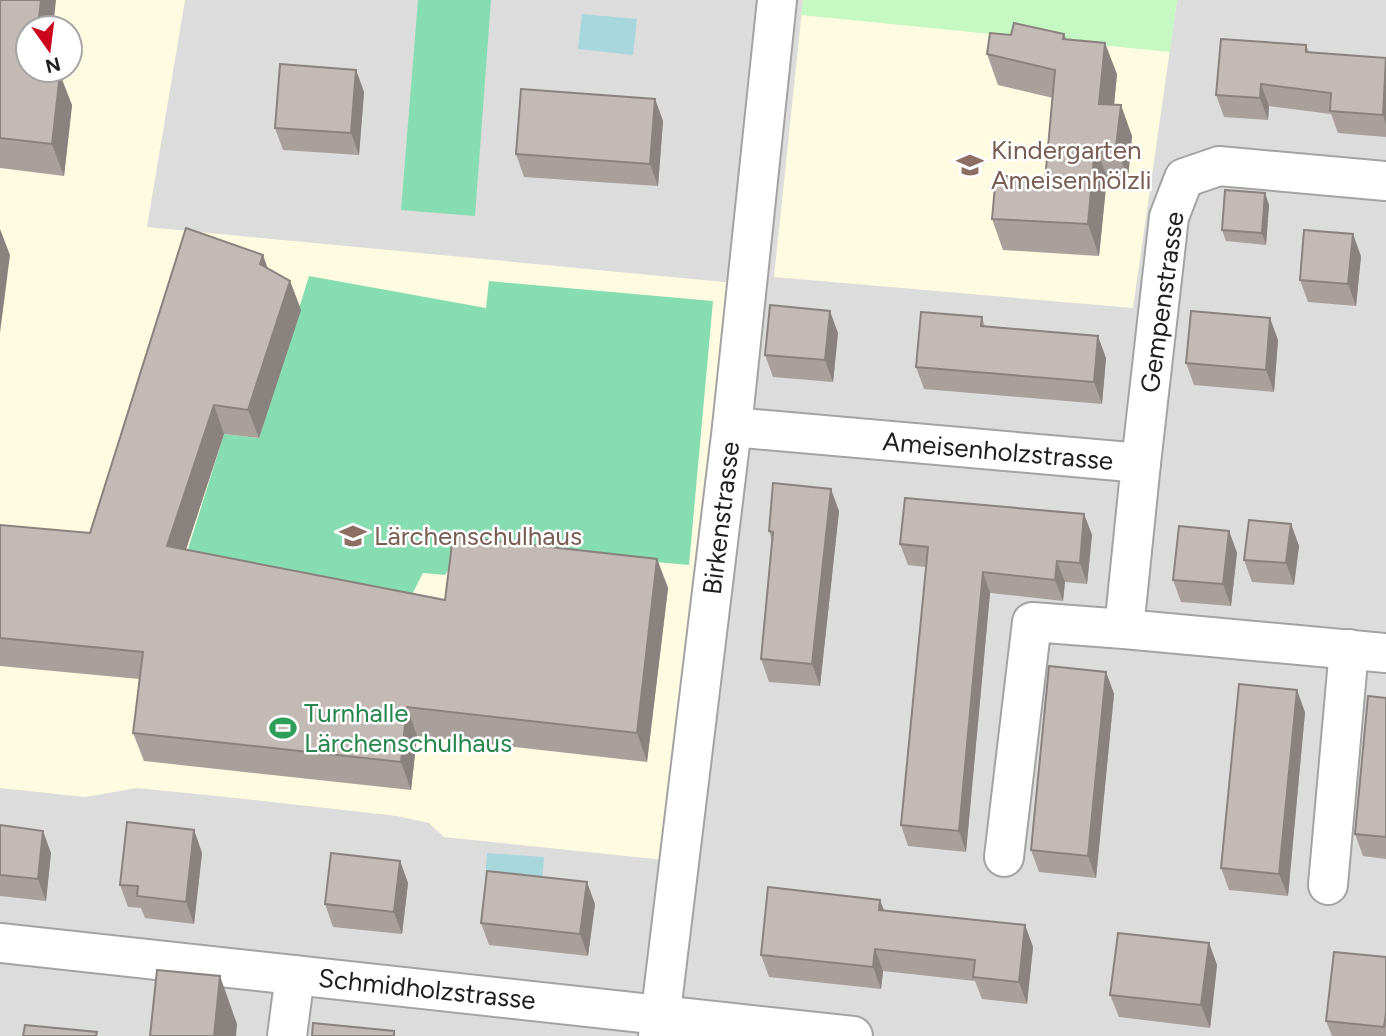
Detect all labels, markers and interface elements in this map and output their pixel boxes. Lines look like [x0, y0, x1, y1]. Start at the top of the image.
north arrow [14, 14, 84, 84]
text: N [43, 52, 63, 78]
place label: Kindergarten Ameisenhölzli [991, 134, 1152, 196]
school or university icon: Kindergarten Ameisenhölzli [955, 150, 985, 180]
street label: Gempenstrasse [1133, 209, 1191, 395]
street label: Ameisenholzstrasse [881, 425, 1115, 477]
street label: Birkenstrasse [696, 440, 746, 596]
place label: Lärchenschulhaus [374, 520, 582, 552]
school or university icon: Lärchenschulhaus [338, 521, 368, 551]
place label: Turnhalle Lärchenschulhaus [304, 697, 512, 759]
sports icon: Turnhalle Lärchenschulhaus [268, 713, 298, 743]
street label: Schmidholzstrasse [317, 962, 537, 1016]

